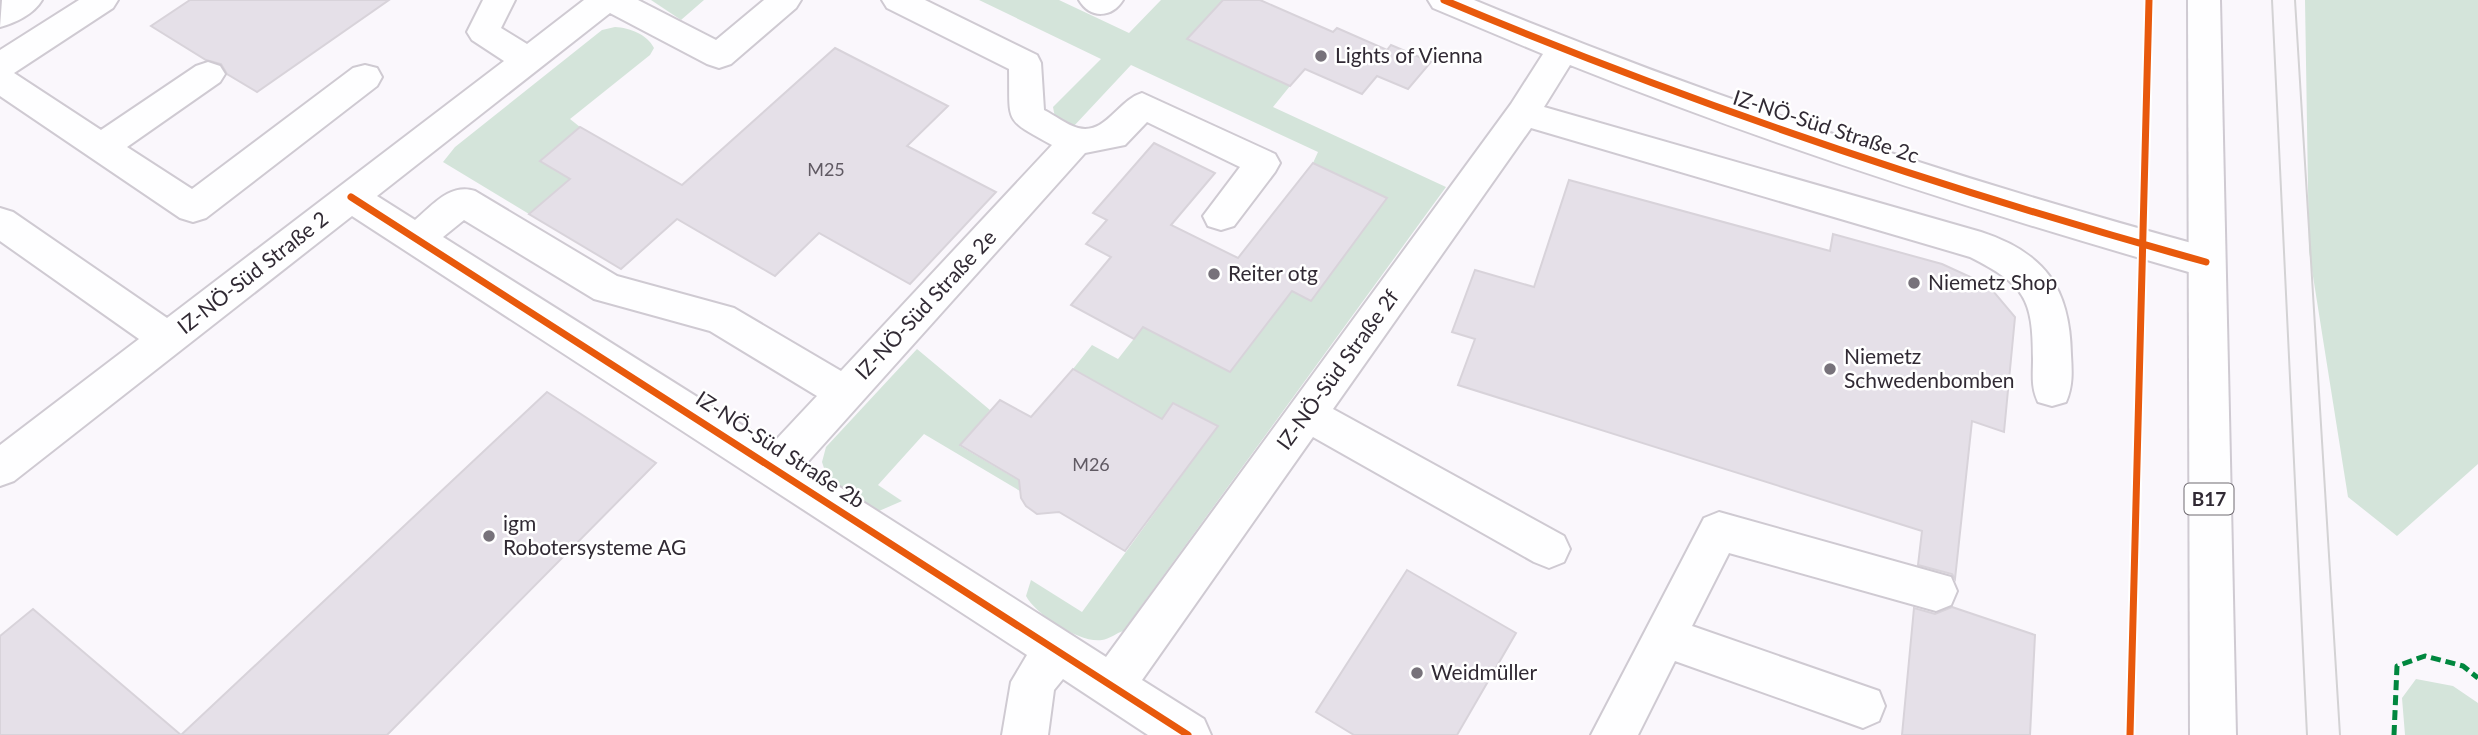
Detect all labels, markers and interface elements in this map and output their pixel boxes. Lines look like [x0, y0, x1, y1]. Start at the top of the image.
place label: Lights of Vienna [1335, 42, 1483, 67]
marker: Lights of Vienna [1313, 48, 1329, 64]
street label: IZ-NÖ-Süd Straße 2c [1730, 84, 1923, 167]
house number: M25 [807, 158, 845, 180]
street label: IZ-NÖ-Süd Straße 2 [172, 205, 332, 338]
street label: IZ-NÖ-Süd Straße 2e [849, 224, 1001, 384]
place label: Reiter otg [1228, 260, 1318, 285]
marker: Reiter otg [1206, 266, 1222, 282]
place label: Niemetz Shop [1928, 269, 2057, 294]
marker: Niemetz Shop [1906, 275, 1922, 291]
street label: IZ-NÖ-Süd Straße 2f [1270, 284, 1404, 454]
place label: Niemetz Schwedenbomben [1844, 343, 2015, 392]
marker: Niemetz Schwedenbomben [1822, 361, 1838, 377]
street label: IZ-NÖ-Süd Straße 2b [692, 385, 870, 513]
house number: M26 [1072, 453, 1110, 475]
road number: B17 [2184, 484, 2234, 514]
place label: igm Robotersysteme AG [503, 510, 686, 559]
marker: igm Robotersysteme AG [481, 528, 497, 544]
place label: Weidmüller [1431, 659, 1537, 684]
marker: Weidmüller [1409, 665, 1425, 681]

